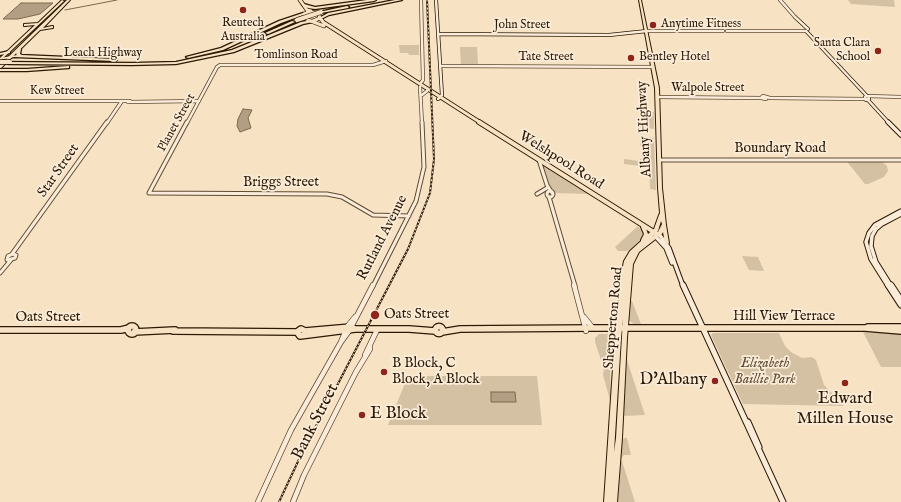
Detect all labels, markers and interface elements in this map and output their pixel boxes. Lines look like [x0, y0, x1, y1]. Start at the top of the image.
marker: Reutech Australia [238, 5, 248, 15]
place label: Reutech Australia [221, 17, 265, 45]
place label: Anytime Fitness [661, 18, 741, 32]
street label: John Street [494, 19, 550, 33]
marker: Anytime Fitness [648, 20, 658, 30]
place label: Santa Clara School [814, 37, 870, 65]
marker: Santa Clara School [873, 46, 883, 56]
street label: Leach Highway [64, 47, 142, 61]
street label: Tomlinson Road [254, 49, 338, 63]
street label: Tate Street [518, 51, 574, 65]
place label: Bentley Hotel [639, 51, 710, 65]
marker: Bentley Hotel [626, 53, 636, 63]
street label: Albany Highway [634, 80, 656, 178]
street label: Walpole Street [671, 82, 745, 96]
street label: Kew Street [30, 85, 84, 99]
street label: Planet Street [155, 92, 199, 154]
street label: Welshpool Road [516, 128, 606, 194]
street label: Star Street [35, 141, 83, 201]
street label: Boundary Road [734, 141, 826, 157]
street label: Briggs Street [243, 175, 319, 191]
street label: Rutland Avenue [354, 193, 412, 283]
street label: Shepperton Road [601, 266, 627, 370]
place label: Oats Street [384, 307, 449, 323]
marker: Oats Street [369, 309, 381, 321]
street label: Hill View Terrace [733, 309, 835, 325]
street label: Oats Street [15, 310, 81, 326]
place label: B Block, C Block, A Block [392, 356, 480, 388]
park label: Elizabeth Baillie Park [734, 356, 796, 388]
marker: B Block, C Block, A Block [379, 367, 389, 377]
place label: D'Albany [639, 371, 707, 391]
marker: D'Albany [710, 376, 720, 386]
marker: Edward Millen House [840, 378, 850, 388]
street label: Bank Street [288, 381, 344, 463]
place label: Edward Millen House [797, 390, 893, 430]
place label: E Block [370, 405, 427, 425]
marker: E Block [357, 410, 367, 420]

